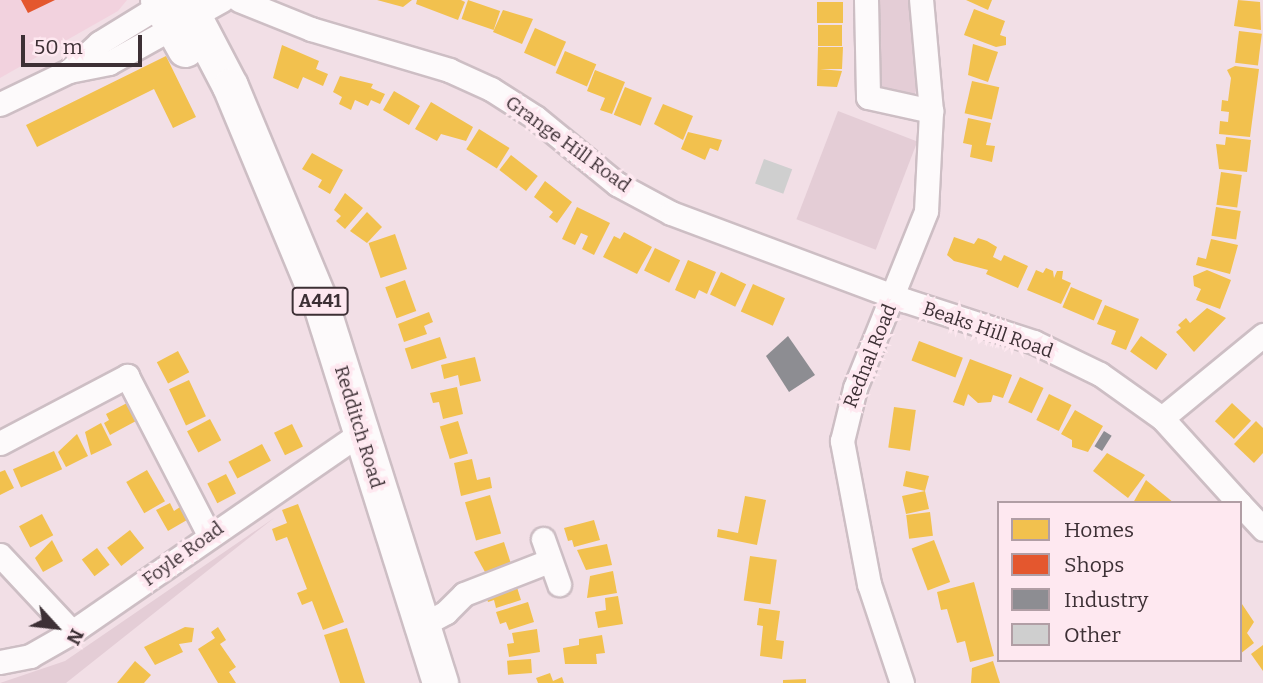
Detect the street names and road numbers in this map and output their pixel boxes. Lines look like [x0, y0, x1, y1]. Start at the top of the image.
street label: Grange Hill Road [501, 91, 635, 197]
road number: A441 [290, 286, 350, 316]
street label: Beaks Hill Road [920, 297, 1056, 363]
street label: Rednal Road [839, 301, 901, 411]
street label: Redditch Road [330, 363, 388, 491]
street label: Foyle Road [138, 517, 228, 591]

